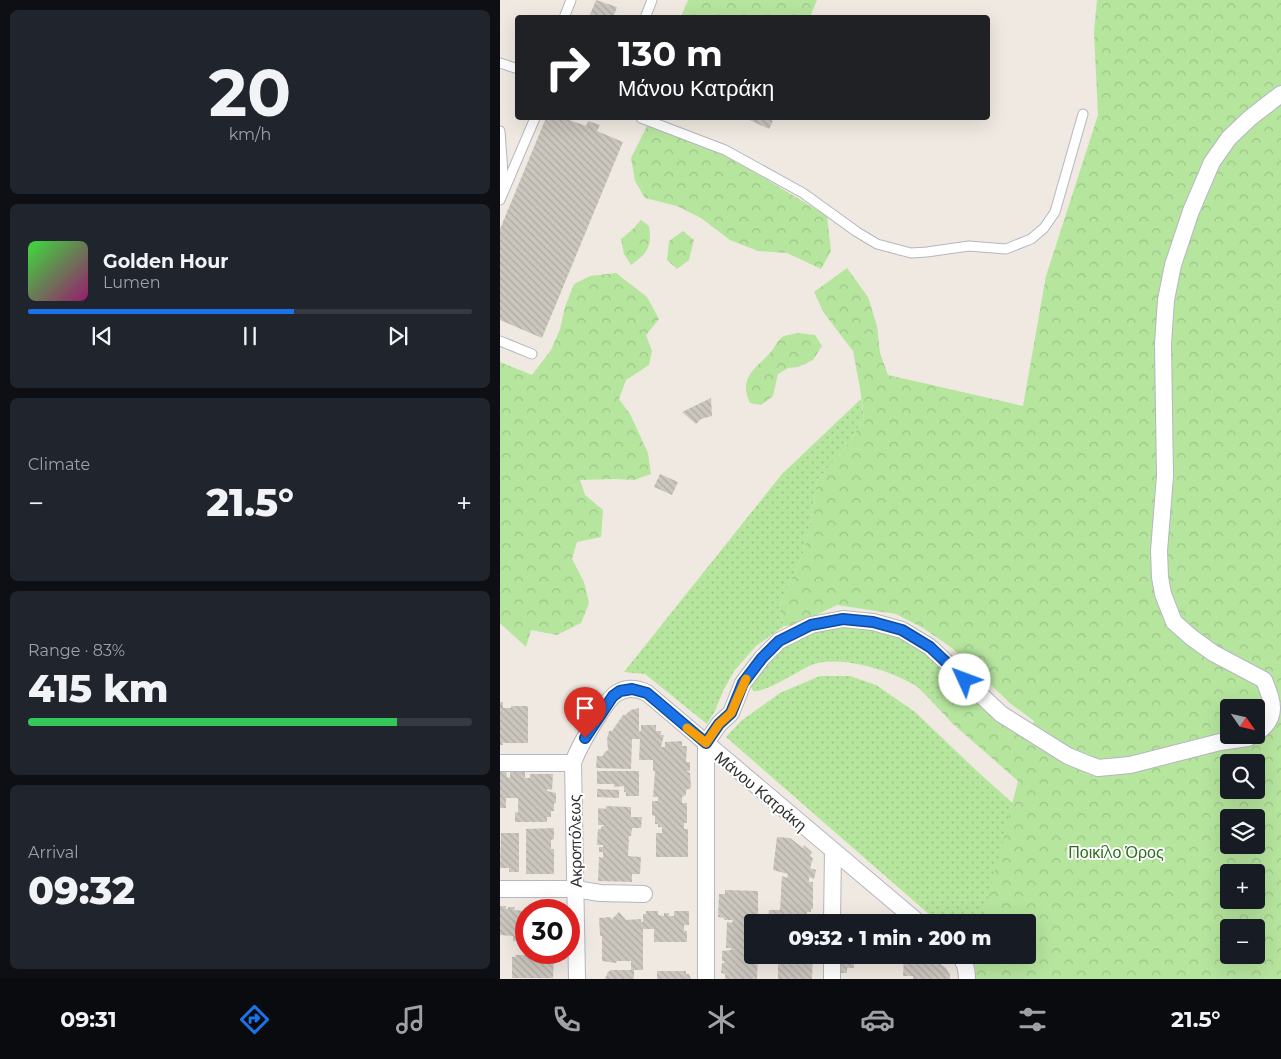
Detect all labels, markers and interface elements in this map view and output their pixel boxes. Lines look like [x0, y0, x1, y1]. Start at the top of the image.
text: 130 m [618, 32, 723, 75]
icon: right [535, 35, 600, 100]
text: 20 [209, 53, 291, 132]
text: Μάνου Κατράκη [618, 75, 774, 102]
text: km/h [229, 125, 271, 144]
text: Golden Hour [103, 250, 229, 273]
text: Lumen [103, 273, 161, 292]
icon: previous [88, 322, 116, 350]
icon: pause [236, 322, 264, 350]
icon: next [384, 322, 412, 350]
text: Climate [28, 455, 90, 474]
text: 21.5° [206, 479, 294, 526]
text: − [28, 486, 44, 520]
text: + [456, 486, 472, 520]
text: Range · 83% [28, 641, 125, 660]
position arrow [938, 653, 990, 705]
text: 415 km [28, 665, 169, 712]
pin [564, 687, 606, 738]
icon: arrive [571, 694, 599, 722]
north arrow [1220, 699, 1265, 744]
map controls [1220, 699, 1265, 964]
street label: Μάνου Κατράκη [711, 748, 810, 835]
button: search [1220, 754, 1265, 799]
street label: Ακροπόλεως [565, 794, 586, 888]
button: layers [1220, 809, 1265, 854]
text: Arrival [28, 843, 78, 862]
park label: Ποικίλο Όρος [1068, 843, 1164, 862]
button: + [1220, 864, 1265, 909]
text: 09:32 [28, 867, 135, 914]
speed limit sign: 30 [515, 899, 580, 964]
button: − [1220, 919, 1265, 964]
text: 09:32 · 1 min · 200 m [789, 927, 991, 950]
icon: directions [237, 1002, 272, 1037]
icon: music [393, 1002, 428, 1037]
icon: phone [549, 1002, 584, 1037]
icon: climate [704, 1002, 739, 1037]
icon: car [860, 1002, 895, 1037]
icon: filters [1015, 1002, 1050, 1037]
text: 09:31 [60, 1006, 117, 1033]
text: 21.5° [1171, 1006, 1221, 1033]

